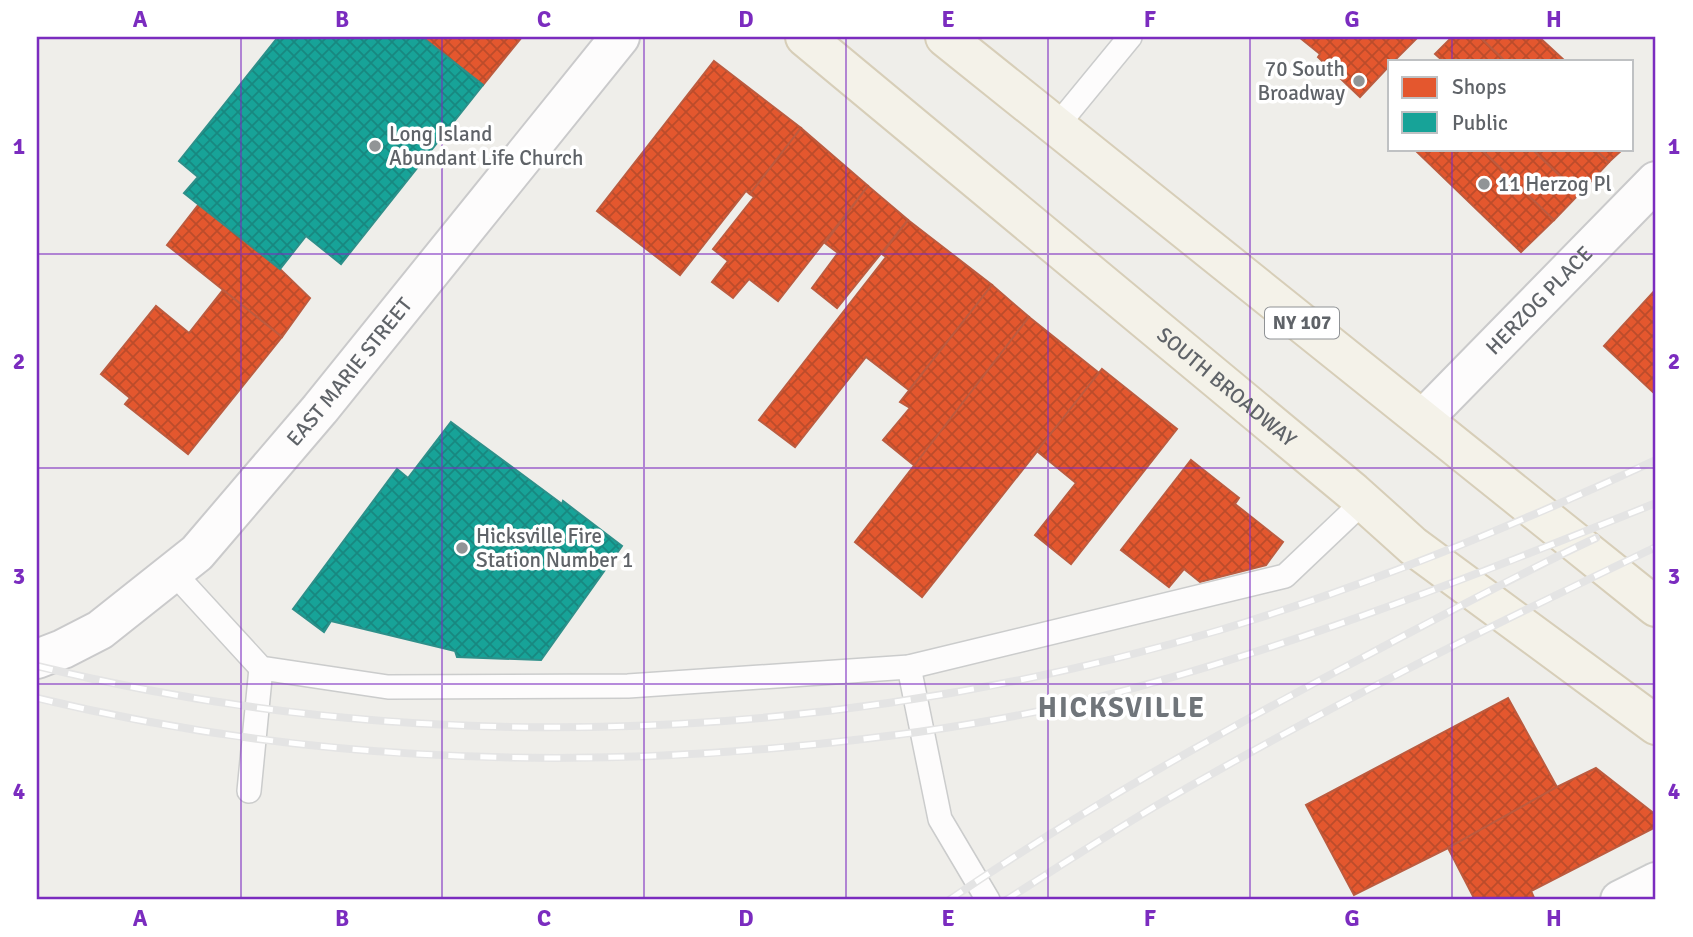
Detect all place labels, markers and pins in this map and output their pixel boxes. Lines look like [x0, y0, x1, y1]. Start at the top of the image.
place label: 70 South Broadway [1258, 56, 1345, 106]
marker: 70 South Broadway [1351, 73, 1367, 89]
place label: Long Island Abundant Life Church [389, 121, 583, 171]
marker: Long Island Abundant Life Church [367, 138, 383, 154]
place label: 11 Herzog Pl [1498, 171, 1612, 197]
marker: 11 Herzog Pl [1476, 176, 1492, 192]
place label: Hicksville Fire Station Number 1 [476, 523, 633, 573]
marker: Hicksville Fire Station Number 1 [454, 540, 470, 556]

